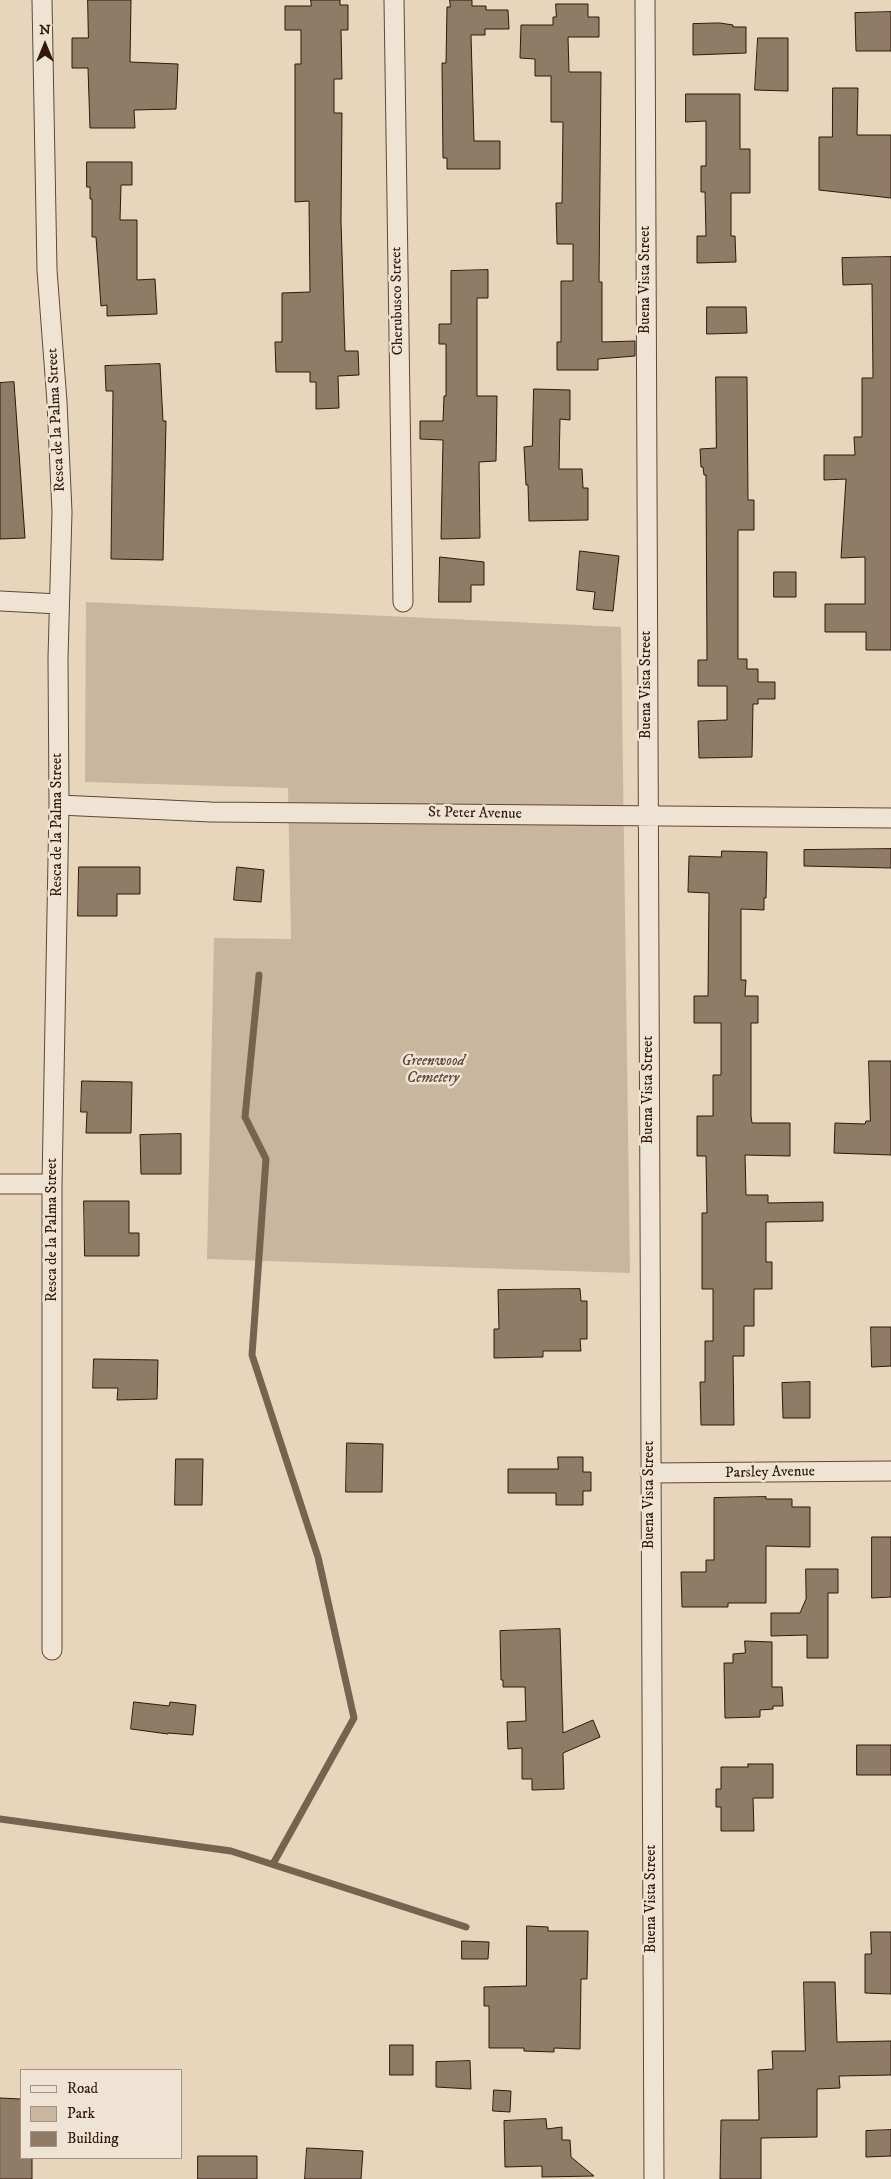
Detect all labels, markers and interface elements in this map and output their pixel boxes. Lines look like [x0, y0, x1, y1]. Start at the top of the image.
north arrow [20, 20, 70, 70]
text: N [39, 21, 51, 39]
street label: Buena Vista Street [637, 226, 655, 334]
street label: Cherubusco Street [388, 247, 408, 355]
street label: Resca de la Palma Street [44, 348, 70, 492]
street label: Buena Vista Street [638, 631, 656, 739]
street label: Resca de la Palma Street [49, 753, 67, 897]
street label: St Peter Avenue [428, 804, 522, 824]
street label: Buena Vista Street [640, 1036, 658, 1144]
park label: Greenwood Cemetery [401, 1053, 465, 1088]
street label: Resca de la Palma Street [44, 1158, 62, 1302]
street label: Buena Vista Street [641, 1441, 659, 1549]
street label: Parsley Avenue [725, 1463, 815, 1483]
street label: Buena Vista Street [643, 1845, 661, 1953]
legend [20, 2069, 182, 2159]
text: Road [67, 2079, 98, 2098]
text: Park [67, 2104, 95, 2123]
text: Building [67, 2129, 119, 2148]

